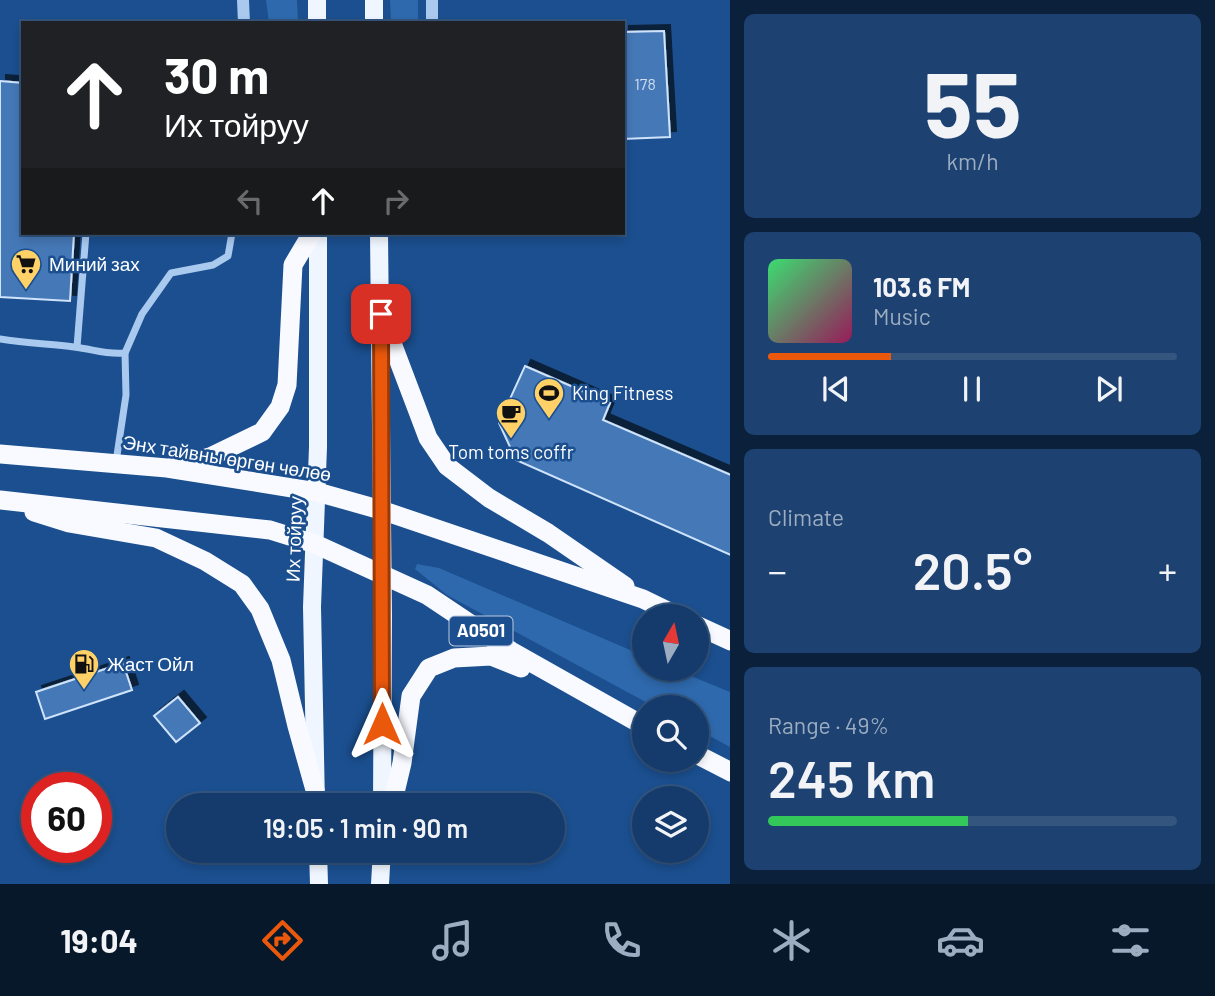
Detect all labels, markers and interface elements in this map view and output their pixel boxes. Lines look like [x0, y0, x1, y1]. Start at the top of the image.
text: 30 m [164, 45, 269, 104]
text: 55 [923, 47, 1022, 156]
icon: ahead [49, 49, 140, 140]
house number: 178 [634, 74, 656, 93]
text: Их тойруу [164, 105, 309, 143]
text: km/h [946, 147, 999, 175]
icon: left [231, 182, 269, 220]
icon: ahead [304, 182, 342, 220]
icon: right [377, 182, 415, 220]
supermarket icon: Миний зах [9, 247, 43, 291]
place label: Миний зах [49, 252, 140, 275]
text: 103.6 FM [873, 271, 970, 302]
pin [351, 284, 411, 344]
icon: arrive [362, 295, 400, 333]
text: Music [873, 302, 931, 330]
icon: previous [817, 370, 855, 408]
icon: pause [953, 370, 991, 408]
icon: next [1090, 370, 1128, 408]
sports icon: King Fitness [532, 376, 566, 420]
place label: King Fitness [572, 381, 673, 404]
cafe icon: Tom toms coffr [494, 396, 528, 440]
street label: Энх тайвны өргөн чөлөө [121, 430, 333, 485]
place label: Tom toms coffr [448, 440, 574, 463]
street label: Их тойруу [281, 495, 307, 582]
text: Climate [768, 503, 844, 531]
text: 20.5° [913, 538, 1032, 600]
text: − [768, 547, 787, 593]
text: + [1158, 547, 1177, 593]
north arrow [632, 604, 709, 681]
map controls [632, 604, 709, 863]
road number: A0501 [449, 616, 512, 646]
fuel station icon: Жаст Ойл [67, 647, 101, 691]
place label: Жаст Ойл [107, 652, 194, 675]
position arrow [345, 687, 419, 761]
button: search [632, 695, 709, 772]
text: Range · 49% [768, 711, 889, 739]
text: 245 km [768, 746, 935, 808]
speed limit sign: 60 [21, 772, 112, 863]
button: layers [632, 786, 709, 863]
text: 19:05 · 1 min · 90 m [263, 812, 468, 843]
icon: directions [258, 916, 307, 965]
icon: music [428, 916, 477, 965]
icon: phone [597, 916, 646, 965]
icon: climate [767, 916, 816, 965]
icon: car [936, 916, 985, 965]
icon: filters [1106, 916, 1155, 965]
text: 19:04 [60, 921, 138, 959]

